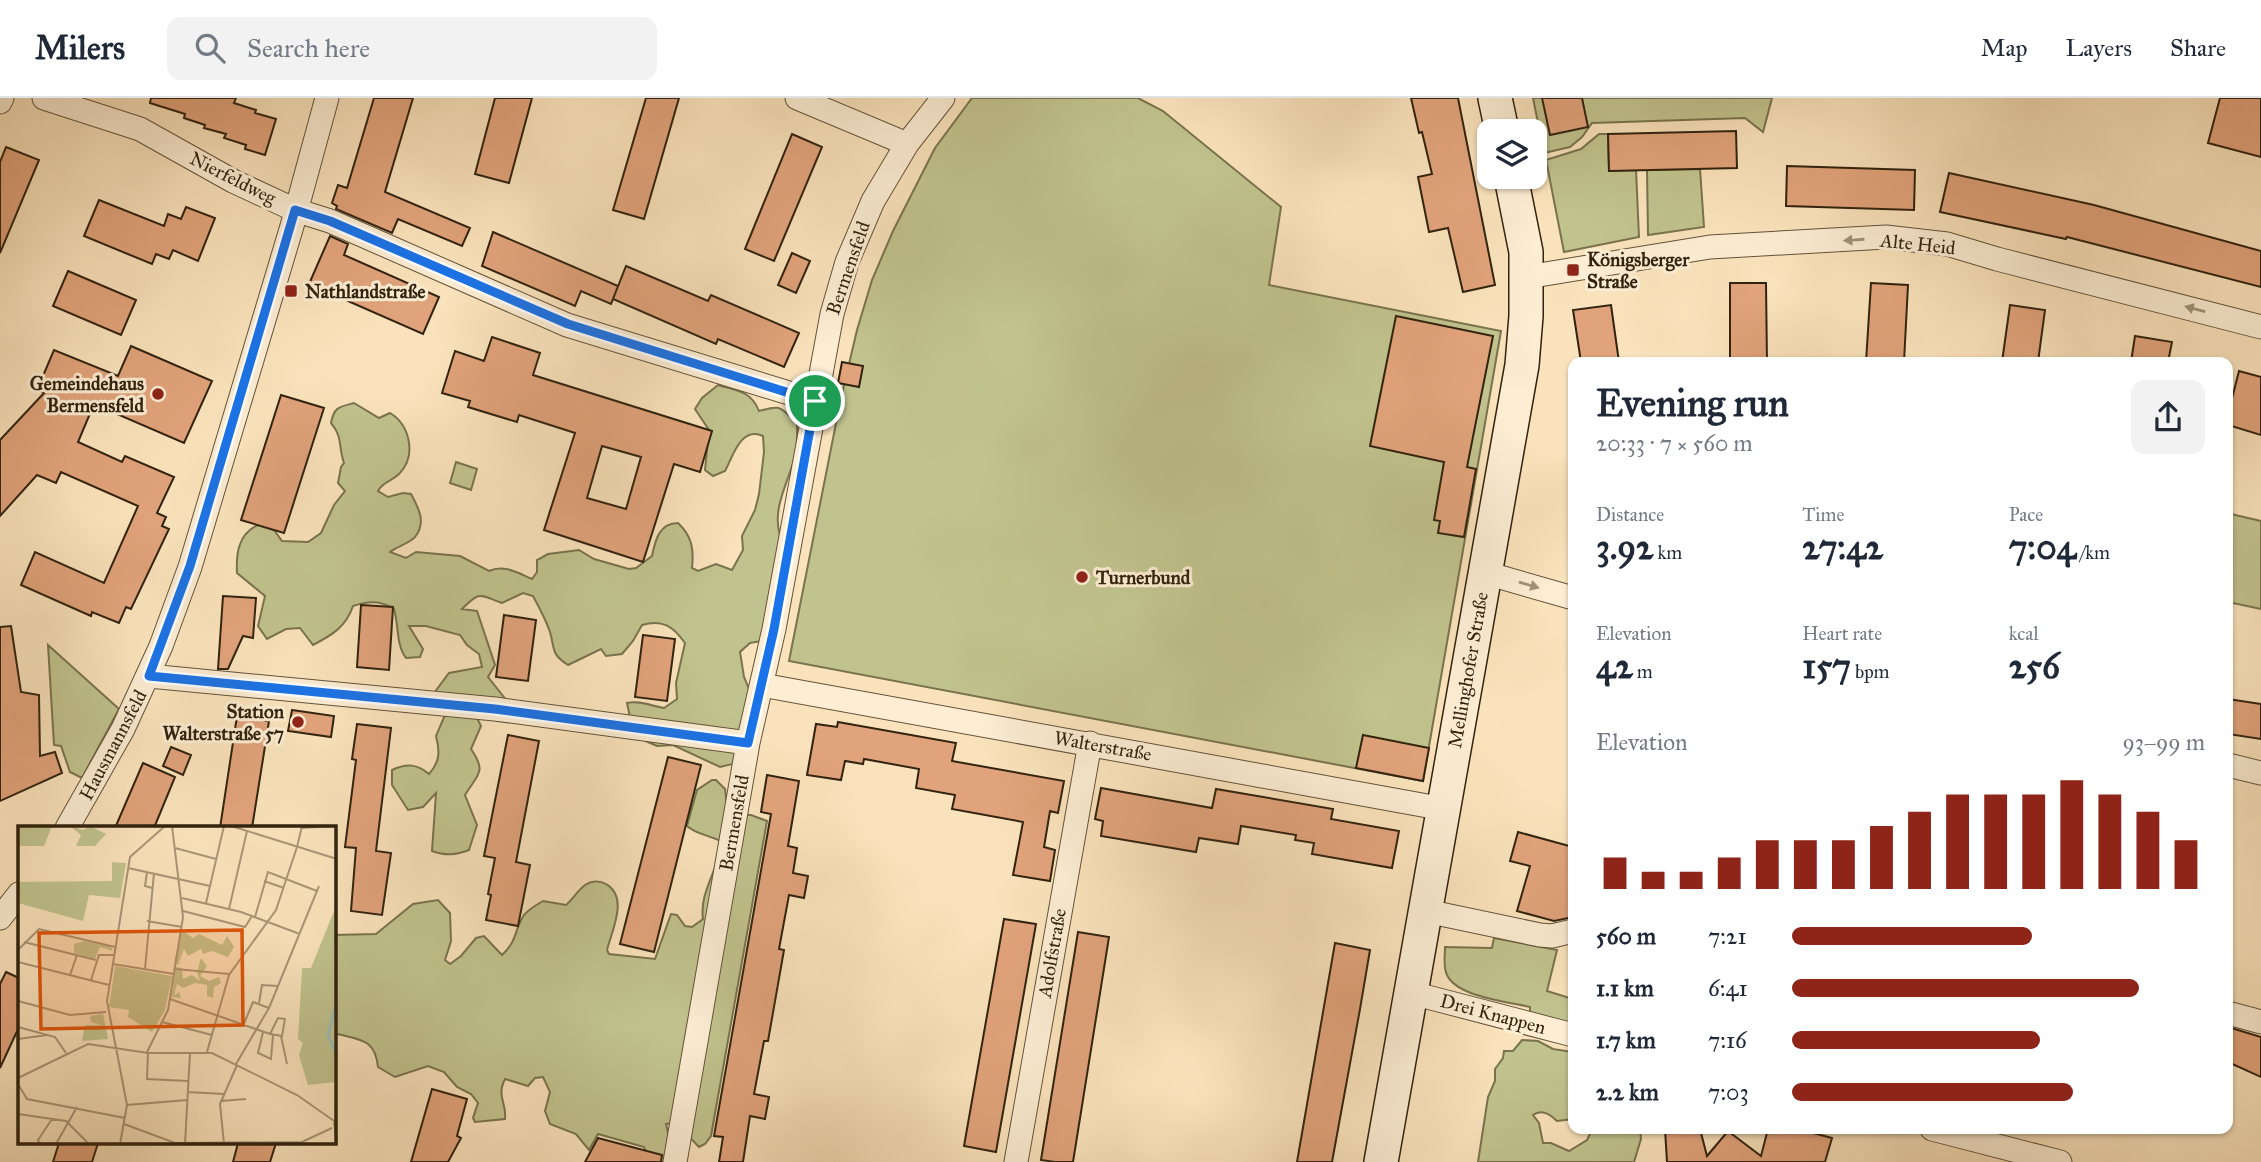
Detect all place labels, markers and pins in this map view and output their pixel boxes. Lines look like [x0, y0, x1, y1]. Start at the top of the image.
place label: Königsberger Straße [1587, 248, 1690, 293]
marker: Königsberger Straße [1565, 262, 1581, 278]
place label: Nathlandstraße [305, 280, 426, 303]
marker: Nathlandstraße [283, 283, 299, 299]
pin [785, 371, 845, 431]
place label: Gemeindehaus Bermensfeld [30, 372, 144, 417]
marker: Gemeindehaus Bermensfeld [150, 386, 166, 402]
place label: Turnerbund [1095, 566, 1191, 589]
marker: Turnerbund [1074, 569, 1090, 585]
place label: Station Walterstraße 57 [162, 700, 285, 745]
marker: Station Walterstraße 57 [290, 714, 306, 730]

